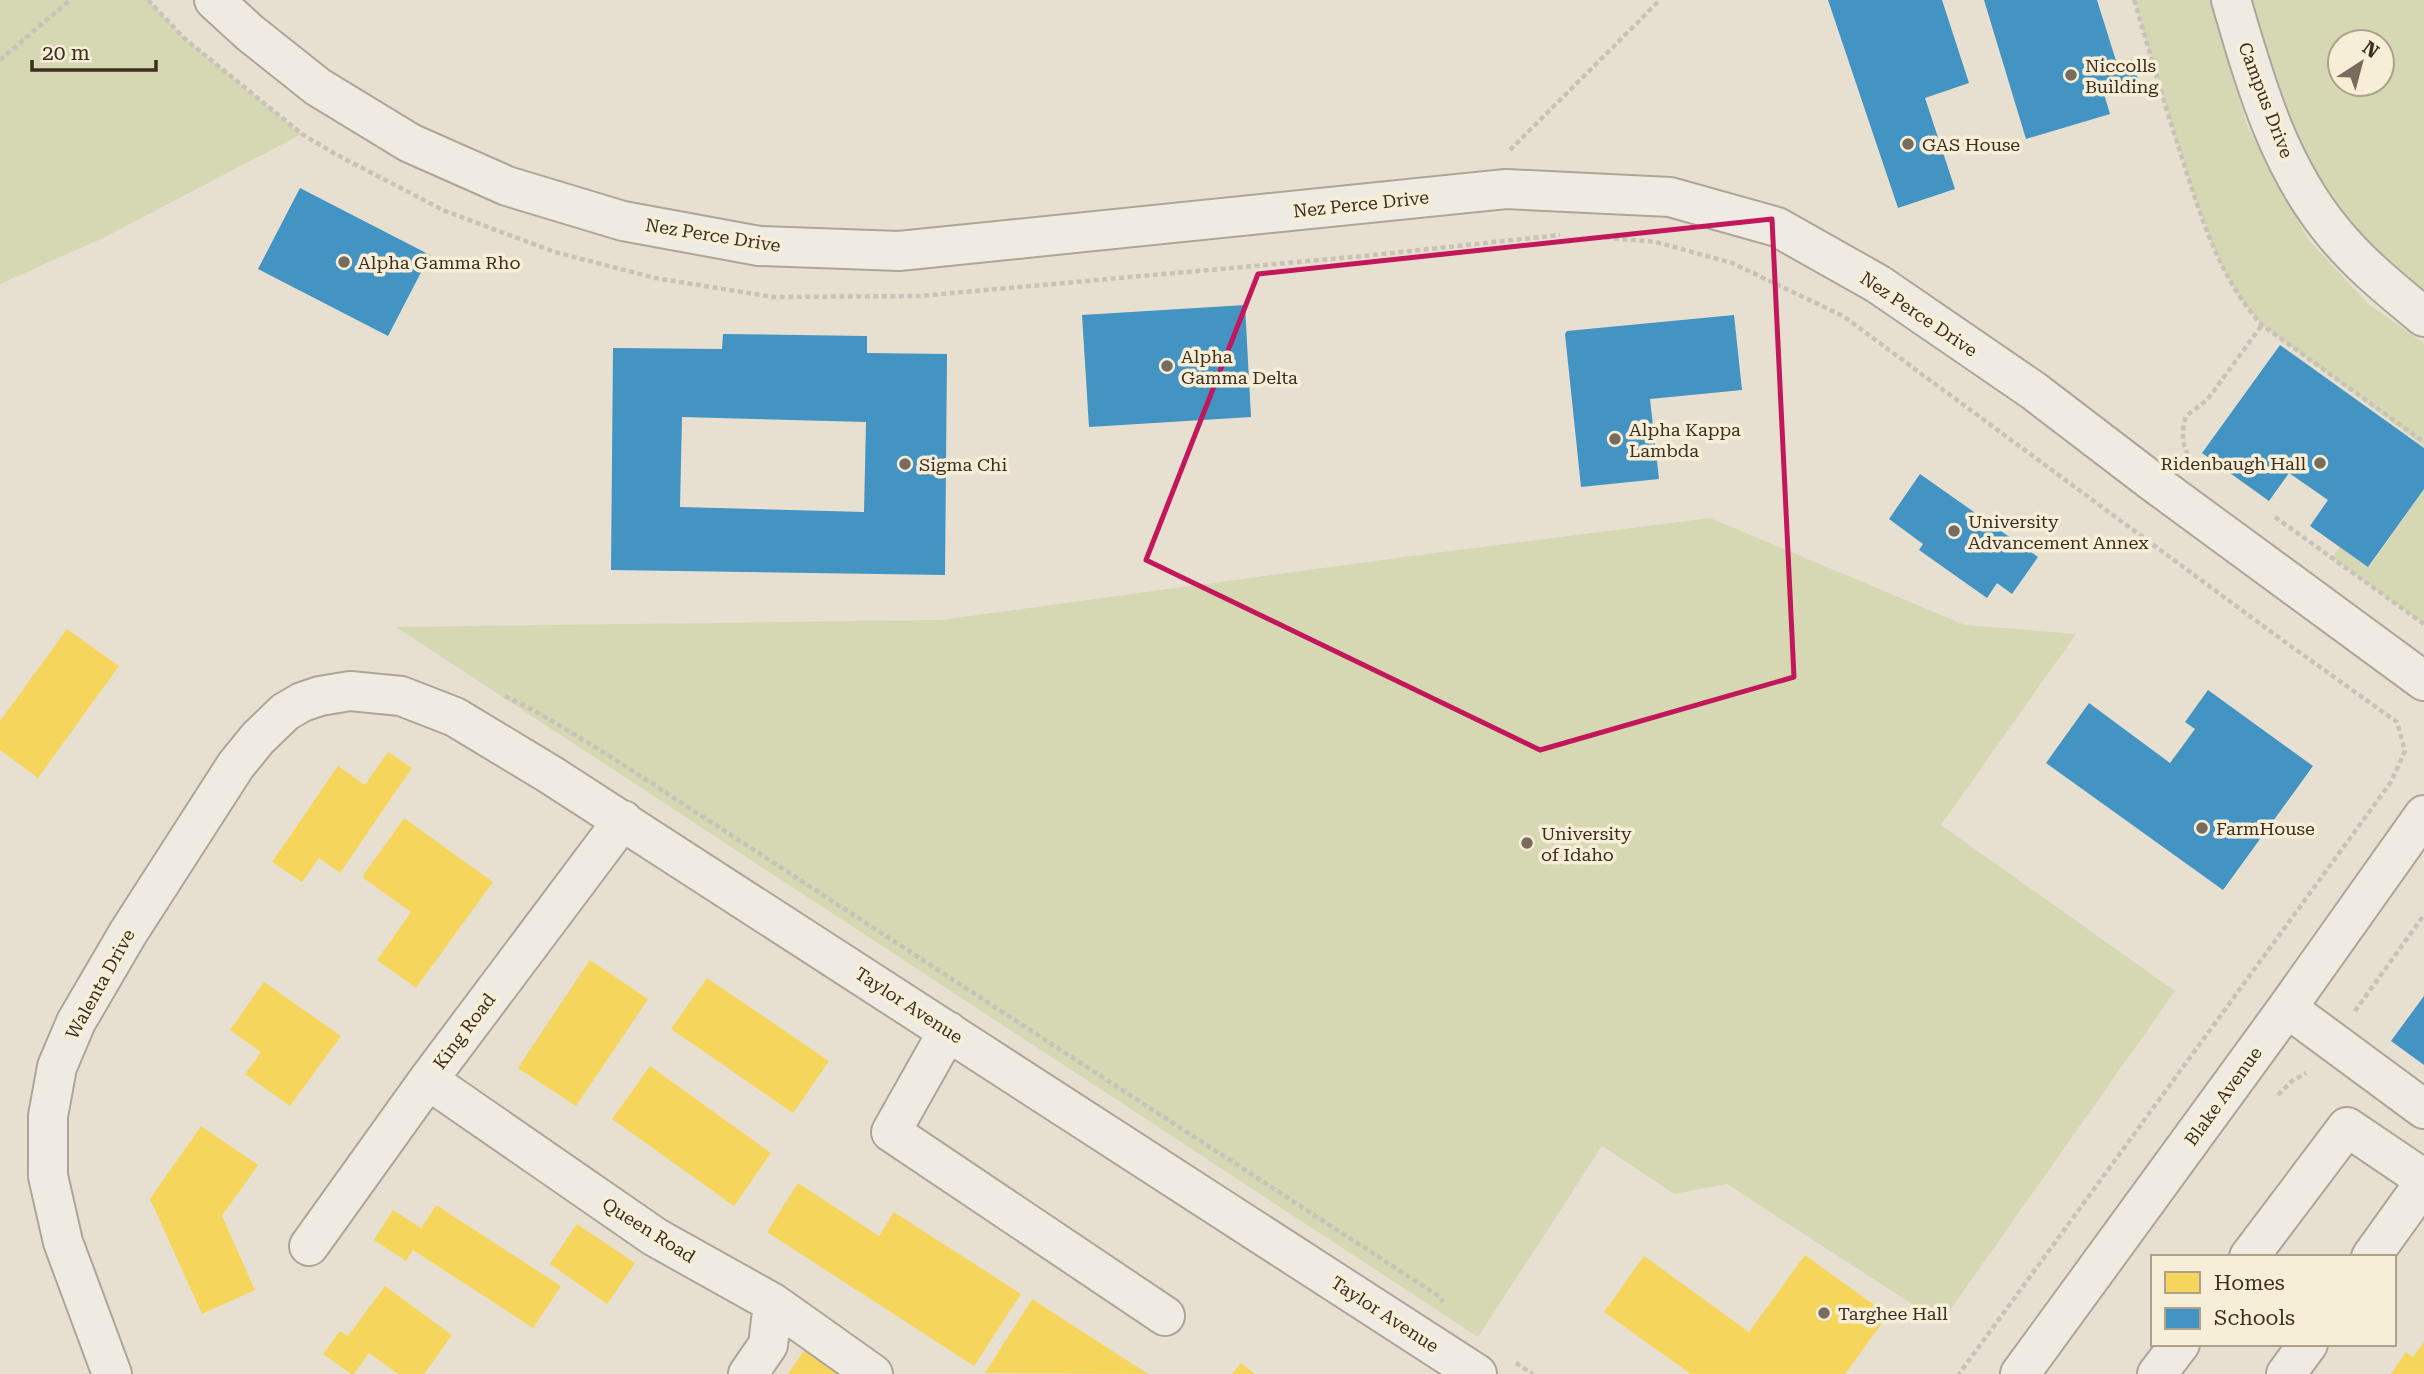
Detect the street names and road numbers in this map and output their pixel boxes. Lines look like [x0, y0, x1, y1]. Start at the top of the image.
street label: Campus Drive [2234, 39, 2298, 161]
street label: Nez Perce Drive [1292, 186, 1430, 222]
street label: Nez Perce Drive [644, 214, 782, 256]
street label: Nez Perce Drive [1856, 267, 1982, 361]
street label: Walenta Drive [61, 925, 139, 1043]
street label: Taylor Avenue [851, 962, 967, 1048]
street label: King Road [429, 989, 500, 1073]
street label: Blake Avenue [2180, 1042, 2266, 1150]
street label: Queen Road [599, 1193, 700, 1267]
street label: Taylor Avenue [1327, 1271, 1443, 1357]

